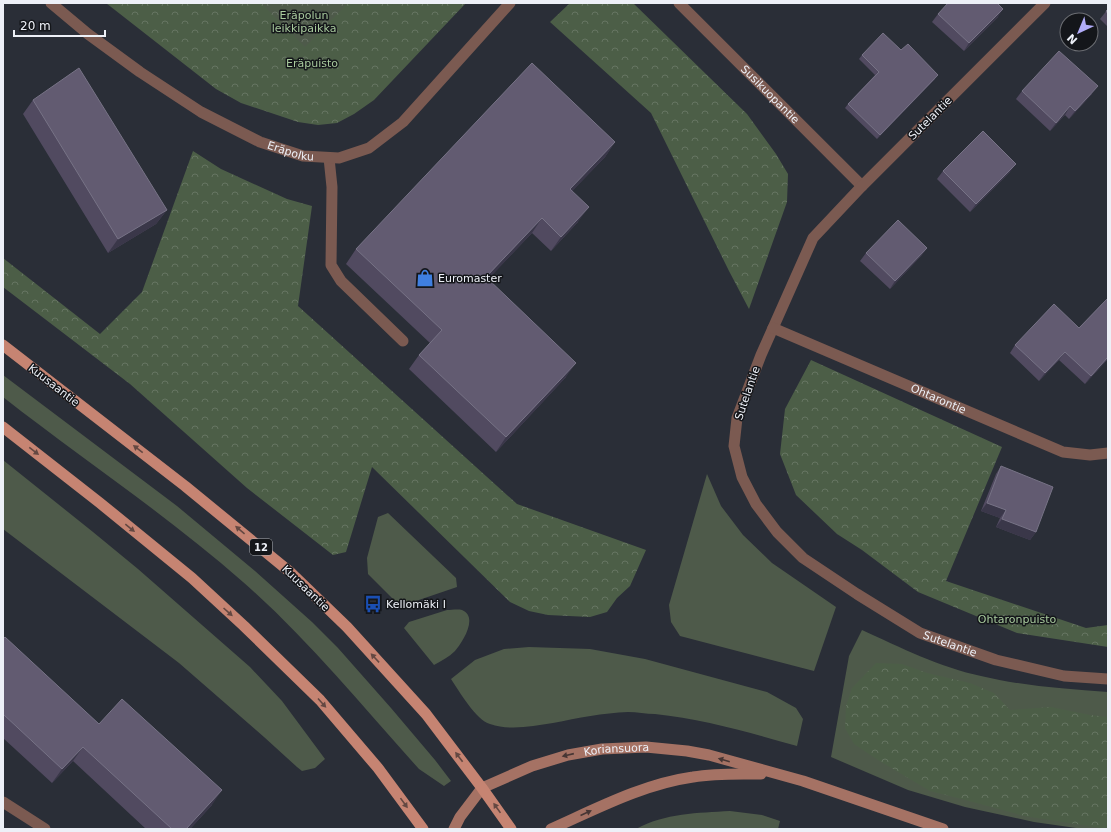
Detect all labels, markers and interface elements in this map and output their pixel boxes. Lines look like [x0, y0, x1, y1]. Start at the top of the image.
park label: Eräpolun leikkipaikka [272, 9, 336, 35]
scale bar [14, 12, 105, 38]
north arrow [1059, 12, 1099, 52]
text: 20 m [20, 19, 51, 33]
text: N [1065, 31, 1080, 47]
park label: Eräpuisto [286, 57, 338, 70]
street label: Susikuopantie [738, 63, 802, 127]
street label: Sutelantie [906, 94, 955, 143]
street label: Eräpolku [266, 139, 314, 164]
shop icon: Euromaster [415, 268, 435, 288]
place label: Euromaster [438, 272, 502, 285]
street label: Kuusaantie [26, 362, 82, 409]
street label: Sutelantie [732, 364, 763, 422]
street label: Ohtarontie [909, 382, 968, 417]
one-way arrow [28, 446, 39, 455]
one-way arrow [133, 446, 143, 454]
one-way arrow [124, 523, 135, 532]
one-way arrow [235, 525, 245, 534]
road number: 12 [250, 539, 272, 555]
street label: Kuusaantie [279, 563, 332, 614]
bus stop icon: Kellomäki I [363, 594, 383, 614]
place label: Kellomäki I [386, 598, 446, 611]
one-way arrow [224, 607, 233, 616]
park label: Ohtaronpuisto [978, 613, 1056, 626]
street label: Sutelantie [921, 629, 979, 660]
one-way arrow [370, 653, 379, 663]
one-way arrow [317, 697, 326, 708]
street label: Koriansuora [583, 741, 649, 759]
one-way arrow [454, 751, 463, 762]
one-way arrow [562, 753, 575, 759]
one-way arrow [718, 757, 730, 763]
one-way arrow [399, 798, 408, 809]
one-way arrow [493, 803, 501, 814]
one-way arrow [581, 810, 593, 816]

